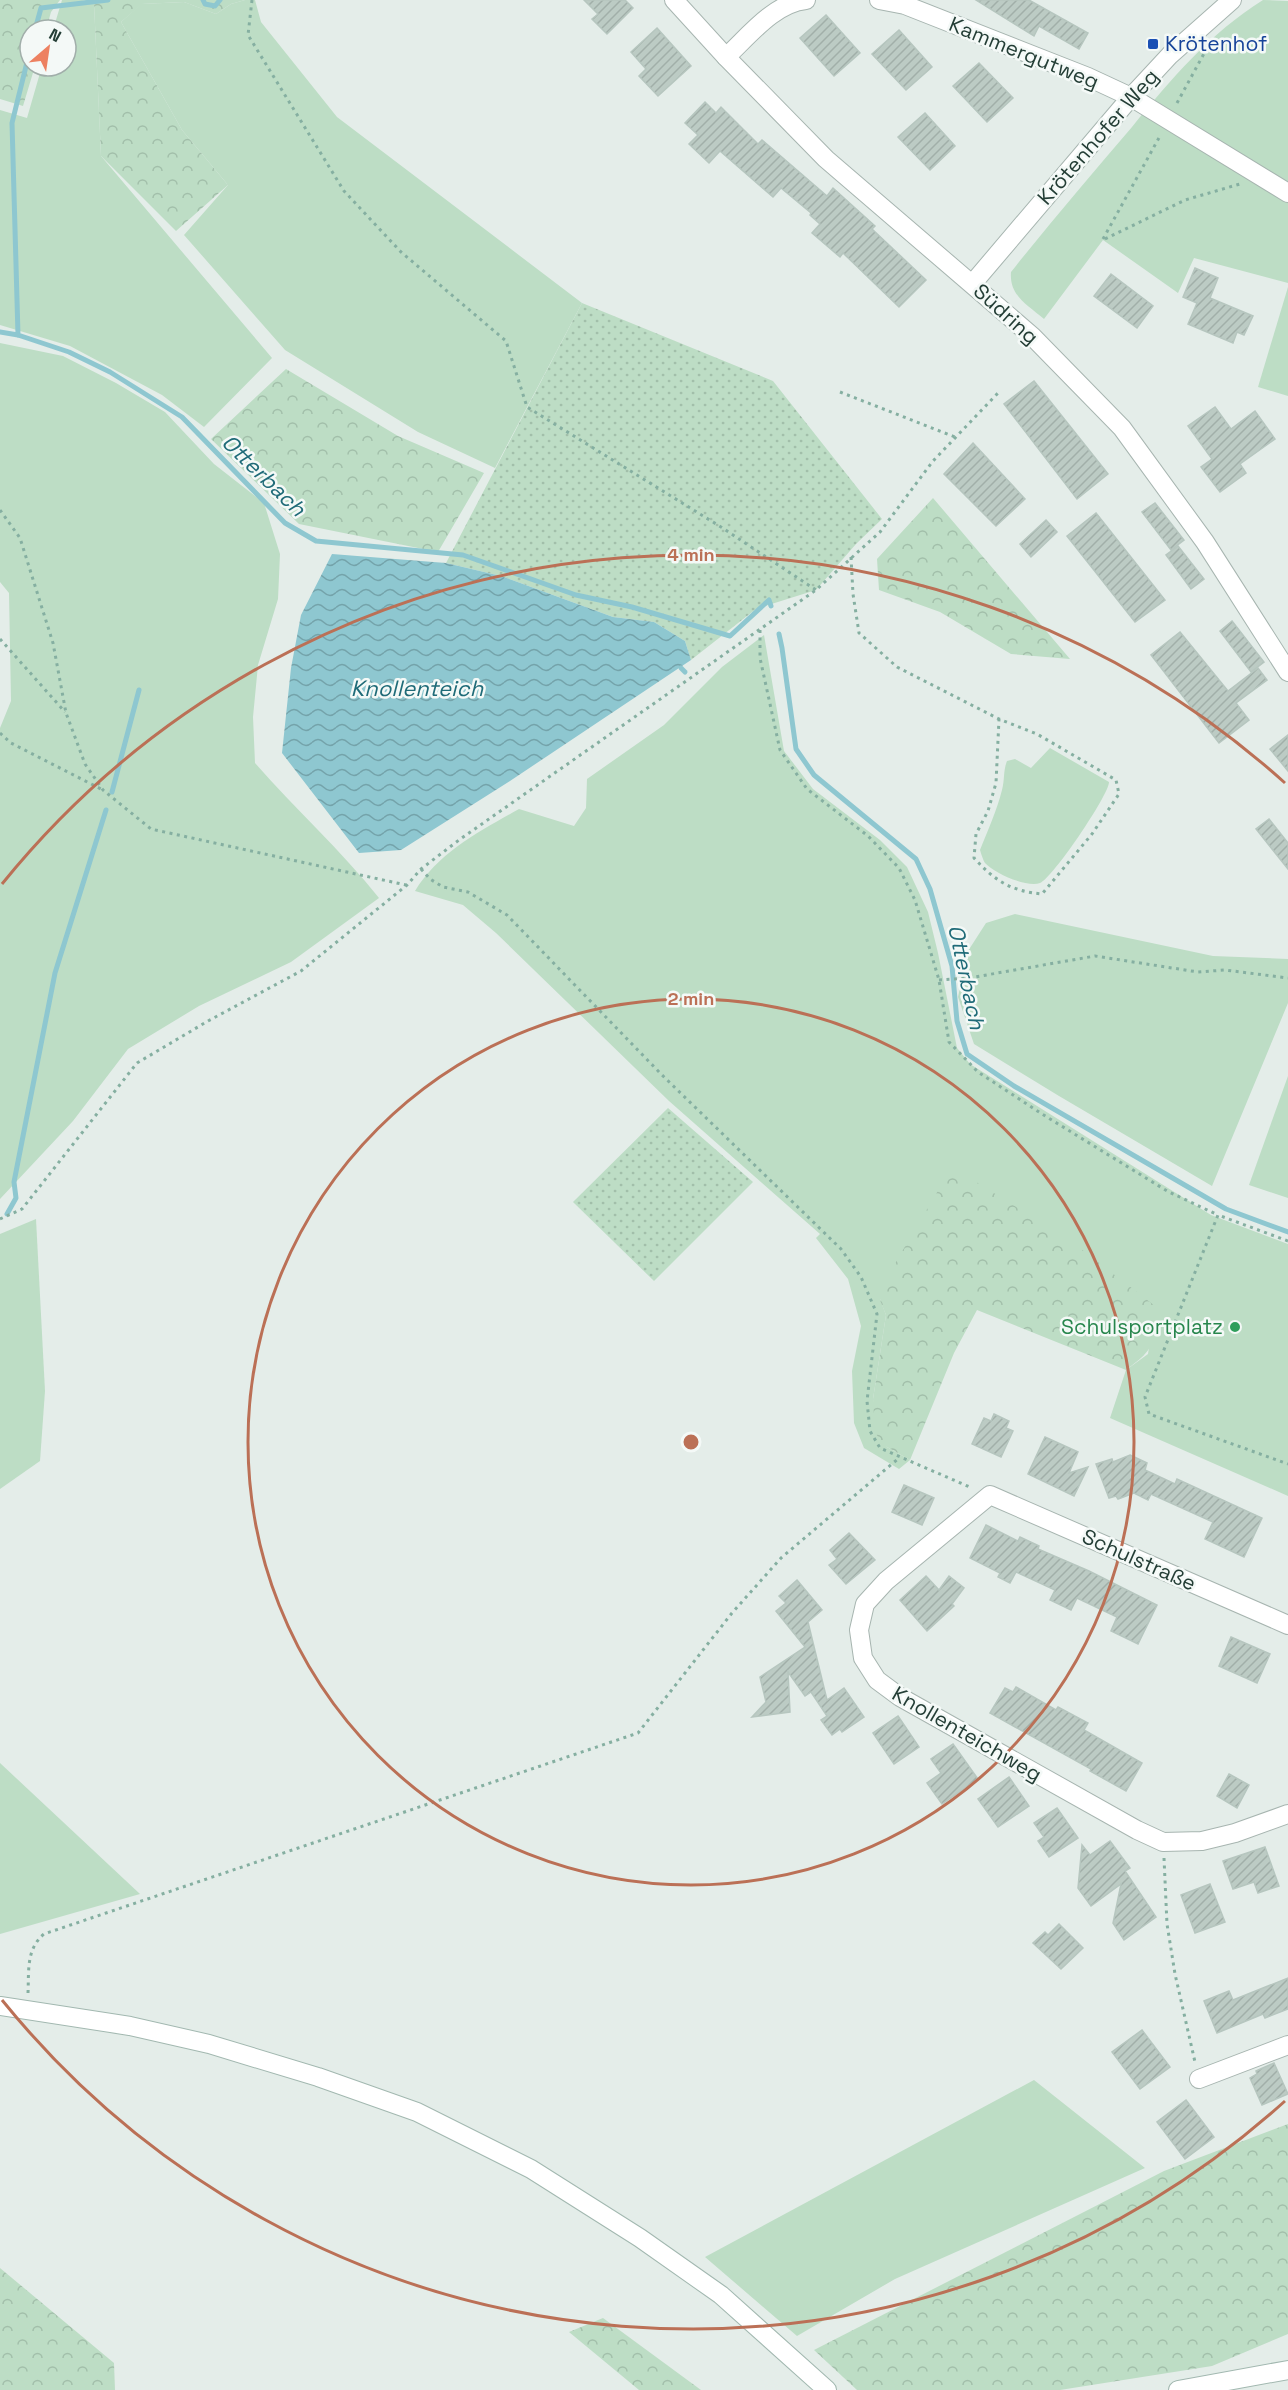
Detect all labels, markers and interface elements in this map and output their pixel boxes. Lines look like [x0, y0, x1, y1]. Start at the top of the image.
street label: Kammergutweg [945, 10, 1103, 95]
north arrow [18, 18, 78, 78]
text: N [45, 24, 65, 47]
place label: Krötenhof [1165, 30, 1267, 57]
marker: Krötenhof [1146, 37, 1160, 51]
street label: Krötenhofer Weg [1031, 63, 1164, 210]
street label: Südring [968, 277, 1045, 350]
water label: Otterbach [216, 428, 312, 522]
text: 4 min [667, 543, 715, 566]
water label: Knollenteich [351, 674, 484, 702]
water label: Otterbach [942, 922, 992, 1032]
text: 2 min [668, 987, 714, 1010]
place label: Schulsportplatz [1061, 1313, 1223, 1340]
marker: Schulsportplatz [1228, 1320, 1242, 1334]
centre of rings [681, 1432, 701, 1452]
street label: Schulstraße [1078, 1522, 1200, 1597]
street label: Knollenteichweg [887, 1680, 1047, 1787]

